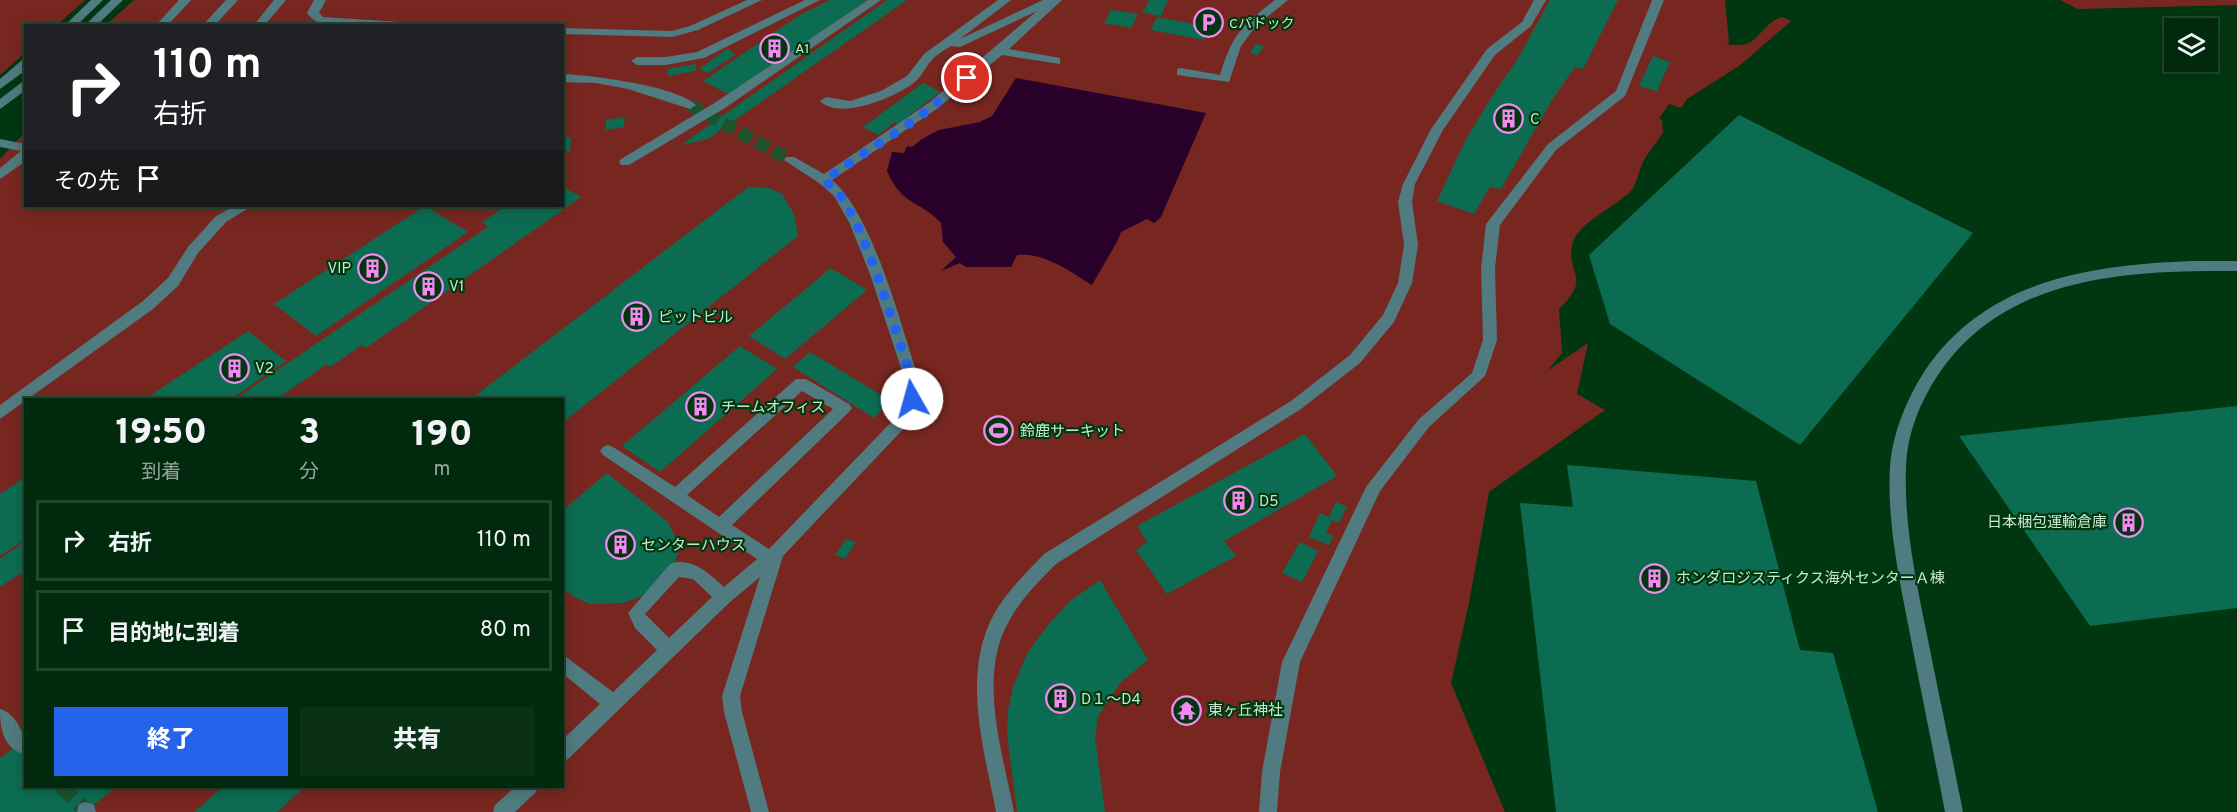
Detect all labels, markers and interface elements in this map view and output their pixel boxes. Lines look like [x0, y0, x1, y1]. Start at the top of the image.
parking icon: Cパドック [1192, 7, 1224, 39]
place label: Cパドック [1229, 16, 1294, 33]
map controls [2164, 18, 2218, 72]
button: layers [2164, 18, 2218, 72]
building icon: A1 [758, 32, 790, 64]
text: 110 m [153, 40, 262, 93]
place label: A1 [795, 41, 810, 58]
icon: right [54, 48, 132, 126]
pin [941, 52, 992, 103]
icon: arrive [950, 61, 983, 94]
text: 右折 [153, 99, 207, 133]
building icon: C [1493, 103, 1525, 135]
place label: C [1530, 111, 1540, 130]
icon: arrive [132, 162, 165, 195]
text: その先 [54, 169, 120, 196]
building icon: VIP [356, 252, 388, 284]
place label: VIP [328, 260, 351, 279]
building icon: V1 [412, 270, 444, 302]
place label: V1 [449, 278, 464, 297]
building icon: ピットビル [621, 301, 653, 333]
place label: ピットビル [658, 309, 733, 328]
building icon: V2 [218, 352, 250, 384]
place label: V2 [255, 360, 274, 379]
position arrow [880, 367, 944, 431]
building icon: チームオフィス [684, 391, 716, 423]
place label: チームオフィス [721, 399, 825, 418]
text: 19:50 [115, 411, 207, 457]
text: 3 [298, 411, 320, 457]
text: 190 [411, 413, 473, 459]
sports icon: 鈴鹿サーキット [983, 415, 1015, 447]
place label: 鈴鹿サーキット [1020, 423, 1125, 442]
text: m [434, 457, 450, 483]
text: 到着 [141, 460, 181, 486]
text: 分 [299, 460, 319, 486]
building icon: D5 [1222, 485, 1254, 517]
place label: D5 [1259, 493, 1279, 512]
building icon: 日本梱包運輸倉庫 [2112, 506, 2144, 538]
place label: 日本梱包運輸倉庫 [1987, 513, 2107, 533]
icon: right [57, 524, 90, 557]
text: 110 m [477, 527, 531, 554]
building icon: センターハウス [604, 529, 636, 561]
text: 右折 [108, 531, 152, 558]
place label: センターハウス [641, 537, 746, 556]
building icon: ホンダロジスティクス海外センターＡ棟 [1639, 562, 1671, 594]
place label: ホンダロジスティクス海外センターＡ棟 [1676, 569, 1945, 589]
icon: arrive [57, 614, 90, 647]
text: 80 m [480, 617, 531, 644]
text: 目的地に到着 [108, 621, 240, 648]
building icon: D１～D4 [1044, 683, 1076, 715]
place label: D１～D4 [1081, 691, 1141, 710]
temple icon: 東ヶ丘神社 [1171, 694, 1203, 726]
place label: 東ヶ丘神社 [1208, 702, 1283, 721]
button: 終了 [54, 707, 288, 776]
button: 共有 [300, 707, 534, 776]

